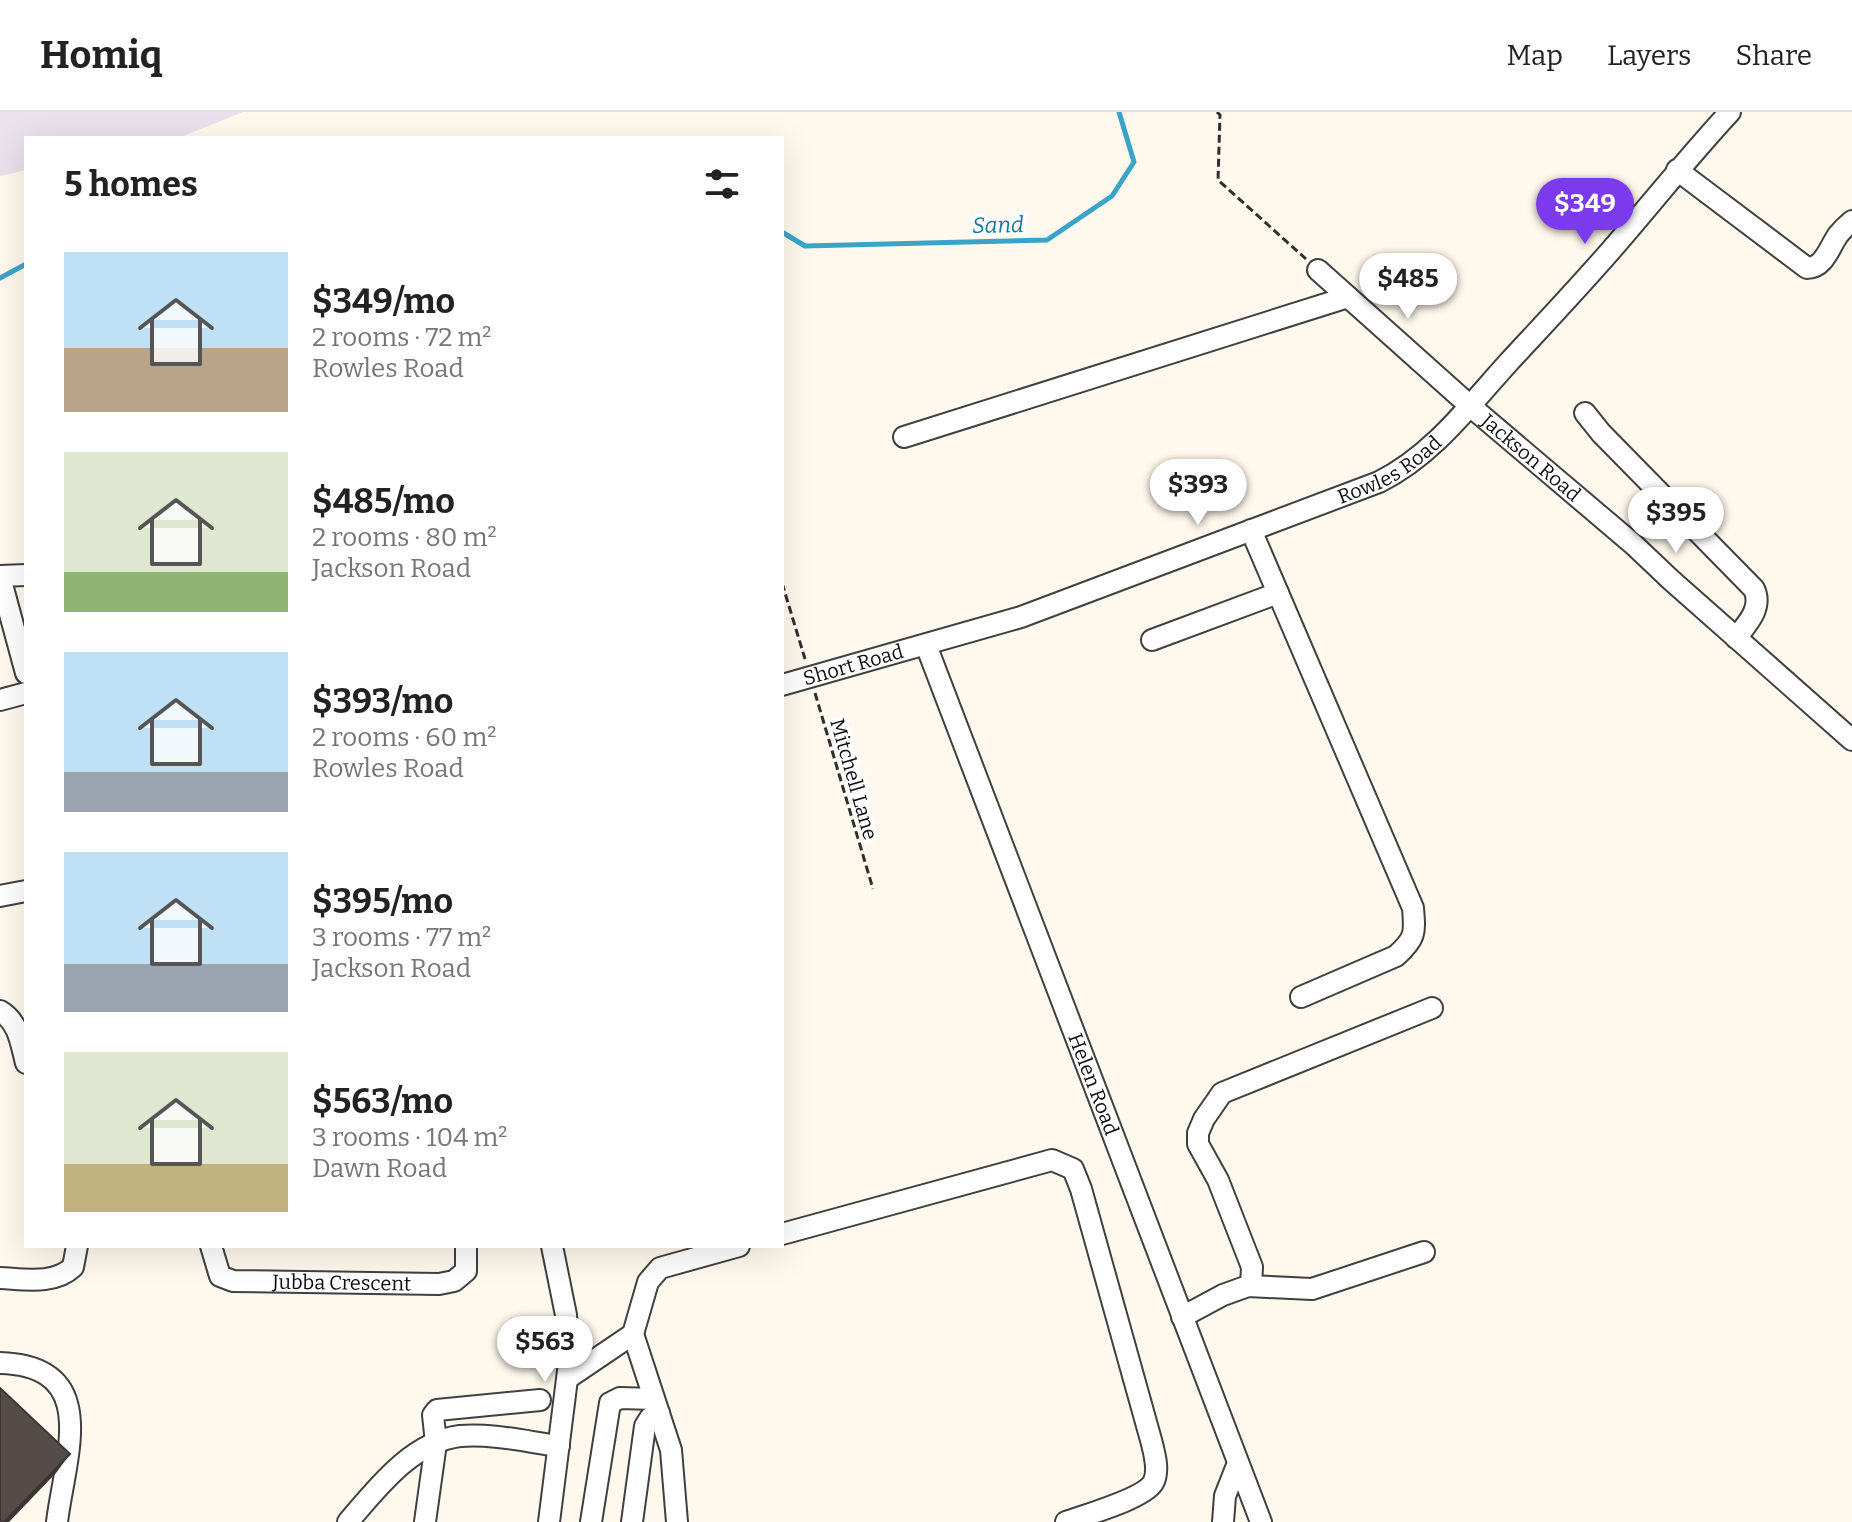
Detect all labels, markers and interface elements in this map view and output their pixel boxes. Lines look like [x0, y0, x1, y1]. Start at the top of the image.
text: Homiq [40, 32, 162, 78]
text: Map [1506, 39, 1563, 72]
text: Layers [1607, 39, 1691, 72]
text: Share [1735, 39, 1812, 72]
icon: filters [700, 162, 744, 206]
text: 5 homes [64, 164, 198, 205]
pin: $349 [1538, 178, 1632, 246]
text: $349 [1554, 188, 1616, 219]
water label: Sand [972, 211, 1024, 239]
pin: $485 [1361, 253, 1455, 321]
text: $485 [1377, 263, 1439, 294]
text: $349/mo [312, 281, 455, 322]
icon: home [128, 284, 224, 380]
text: 2 rooms · 72 m² [312, 322, 492, 353]
text: Rowles Road [312, 353, 464, 384]
street label: Jackson Road [1476, 408, 1586, 507]
street label: Rowles Road [1334, 430, 1447, 509]
pin: $393 [1151, 459, 1245, 527]
text: $393 [1168, 469, 1228, 500]
text: $485/mo [312, 481, 455, 522]
icon: home [128, 484, 224, 580]
pin: $395 [1629, 487, 1723, 555]
text: $395 [1646, 497, 1706, 528]
text: 2 rooms · 80 m² [312, 522, 497, 553]
text: Jackson Road [312, 553, 471, 584]
street label: Short Road [800, 639, 906, 690]
text: $393/mo [312, 681, 453, 722]
icon: home [128, 684, 224, 780]
street label: Mitchell Lane [825, 716, 883, 842]
text: 2 rooms · 60 m² [312, 722, 496, 753]
text: Rowles Road [312, 753, 464, 784]
text: $395/mo [312, 881, 453, 922]
icon: home [128, 884, 224, 980]
text: 3 rooms · 77 m² [312, 922, 491, 953]
text: Jackson Road [312, 953, 471, 984]
street label: Helen Road [1063, 1030, 1124, 1138]
text: $563/mo [312, 1081, 453, 1122]
icon: home [128, 1084, 224, 1180]
text: 3 rooms · 104 m² [312, 1122, 508, 1153]
text: Dawn Road [312, 1153, 447, 1184]
street label: Jubba Crescent [271, 1270, 411, 1296]
pin: $563 [498, 1316, 592, 1384]
text: $563 [515, 1326, 575, 1357]

